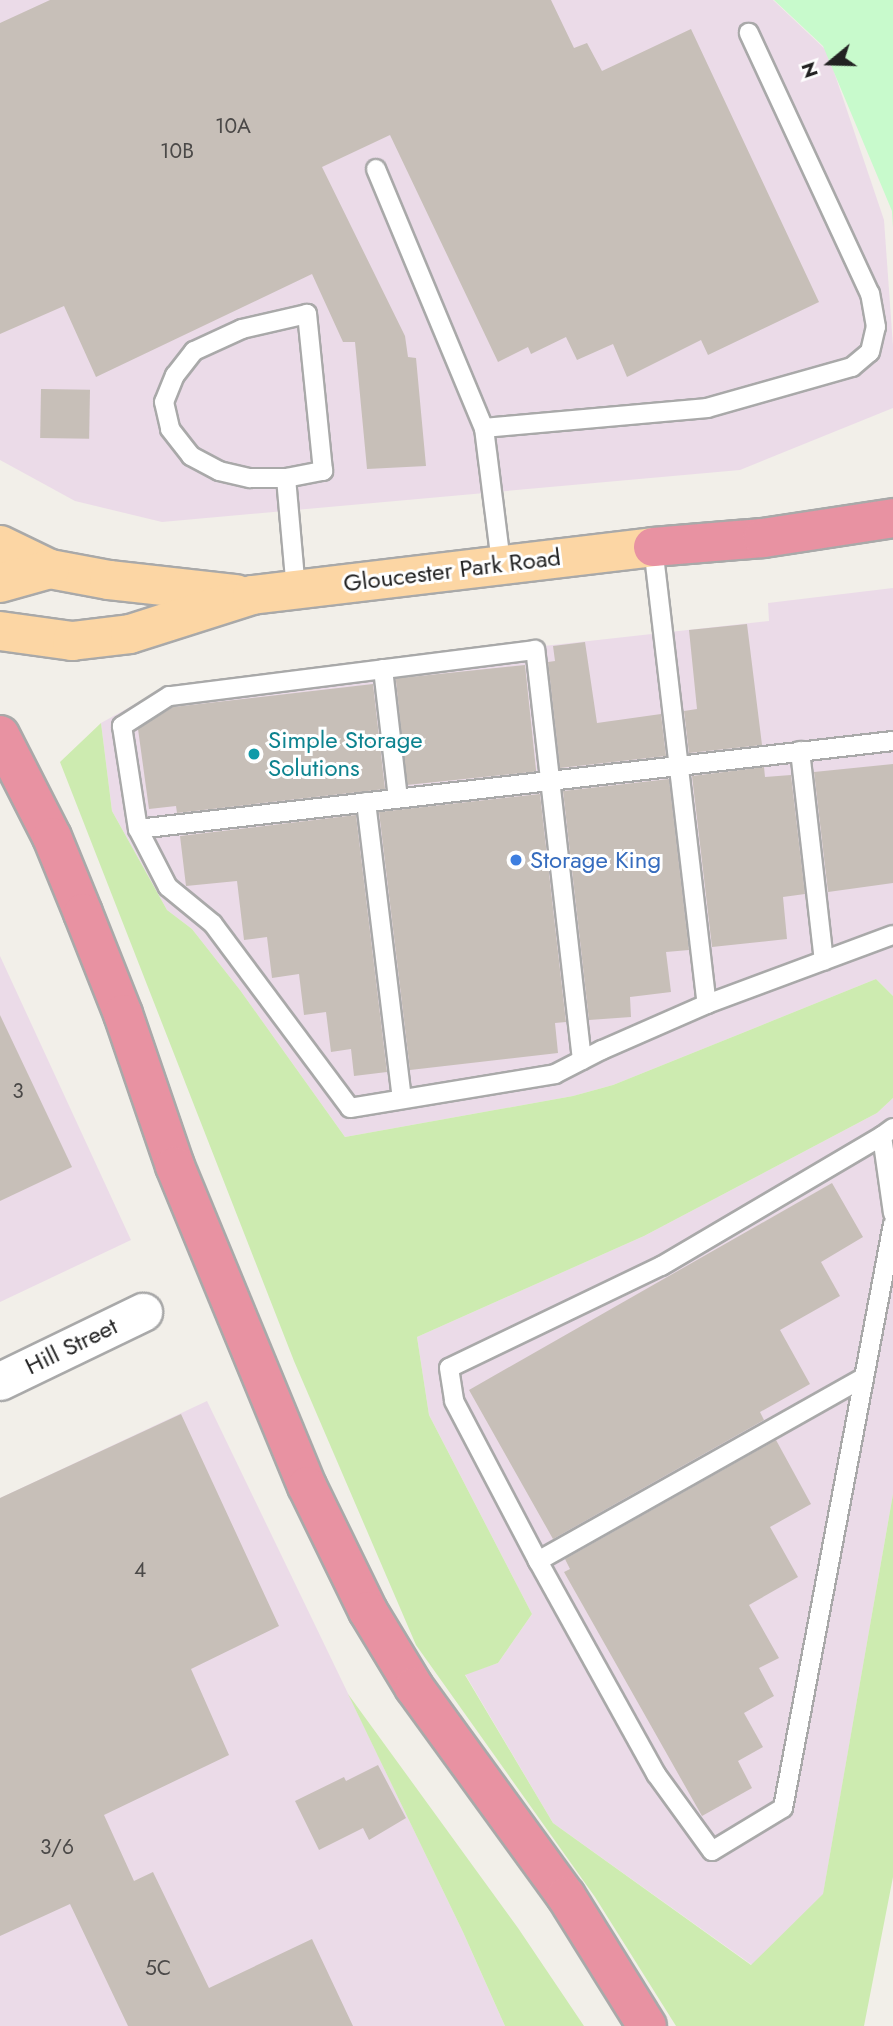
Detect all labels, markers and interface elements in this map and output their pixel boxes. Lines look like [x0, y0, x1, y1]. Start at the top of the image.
north arrow [795, 28, 865, 98]
text: N [794, 58, 825, 82]
house number: 10A [215, 113, 251, 139]
house number: 10B [160, 138, 194, 164]
street label: Gloucester Park Road [342, 542, 562, 598]
place label: Simple Storage Solutions [268, 726, 423, 782]
marker: Simple Storage Solutions [246, 746, 262, 762]
place label: Storage King [530, 846, 661, 874]
marker: Storage King [508, 852, 524, 868]
house number: 3 [12, 1078, 24, 1104]
street label: Hill Street [20, 1311, 122, 1381]
house number: 4 [134, 1557, 146, 1583]
house number: 3/6 [40, 1834, 74, 1860]
house number: 5C [145, 1955, 171, 1981]

